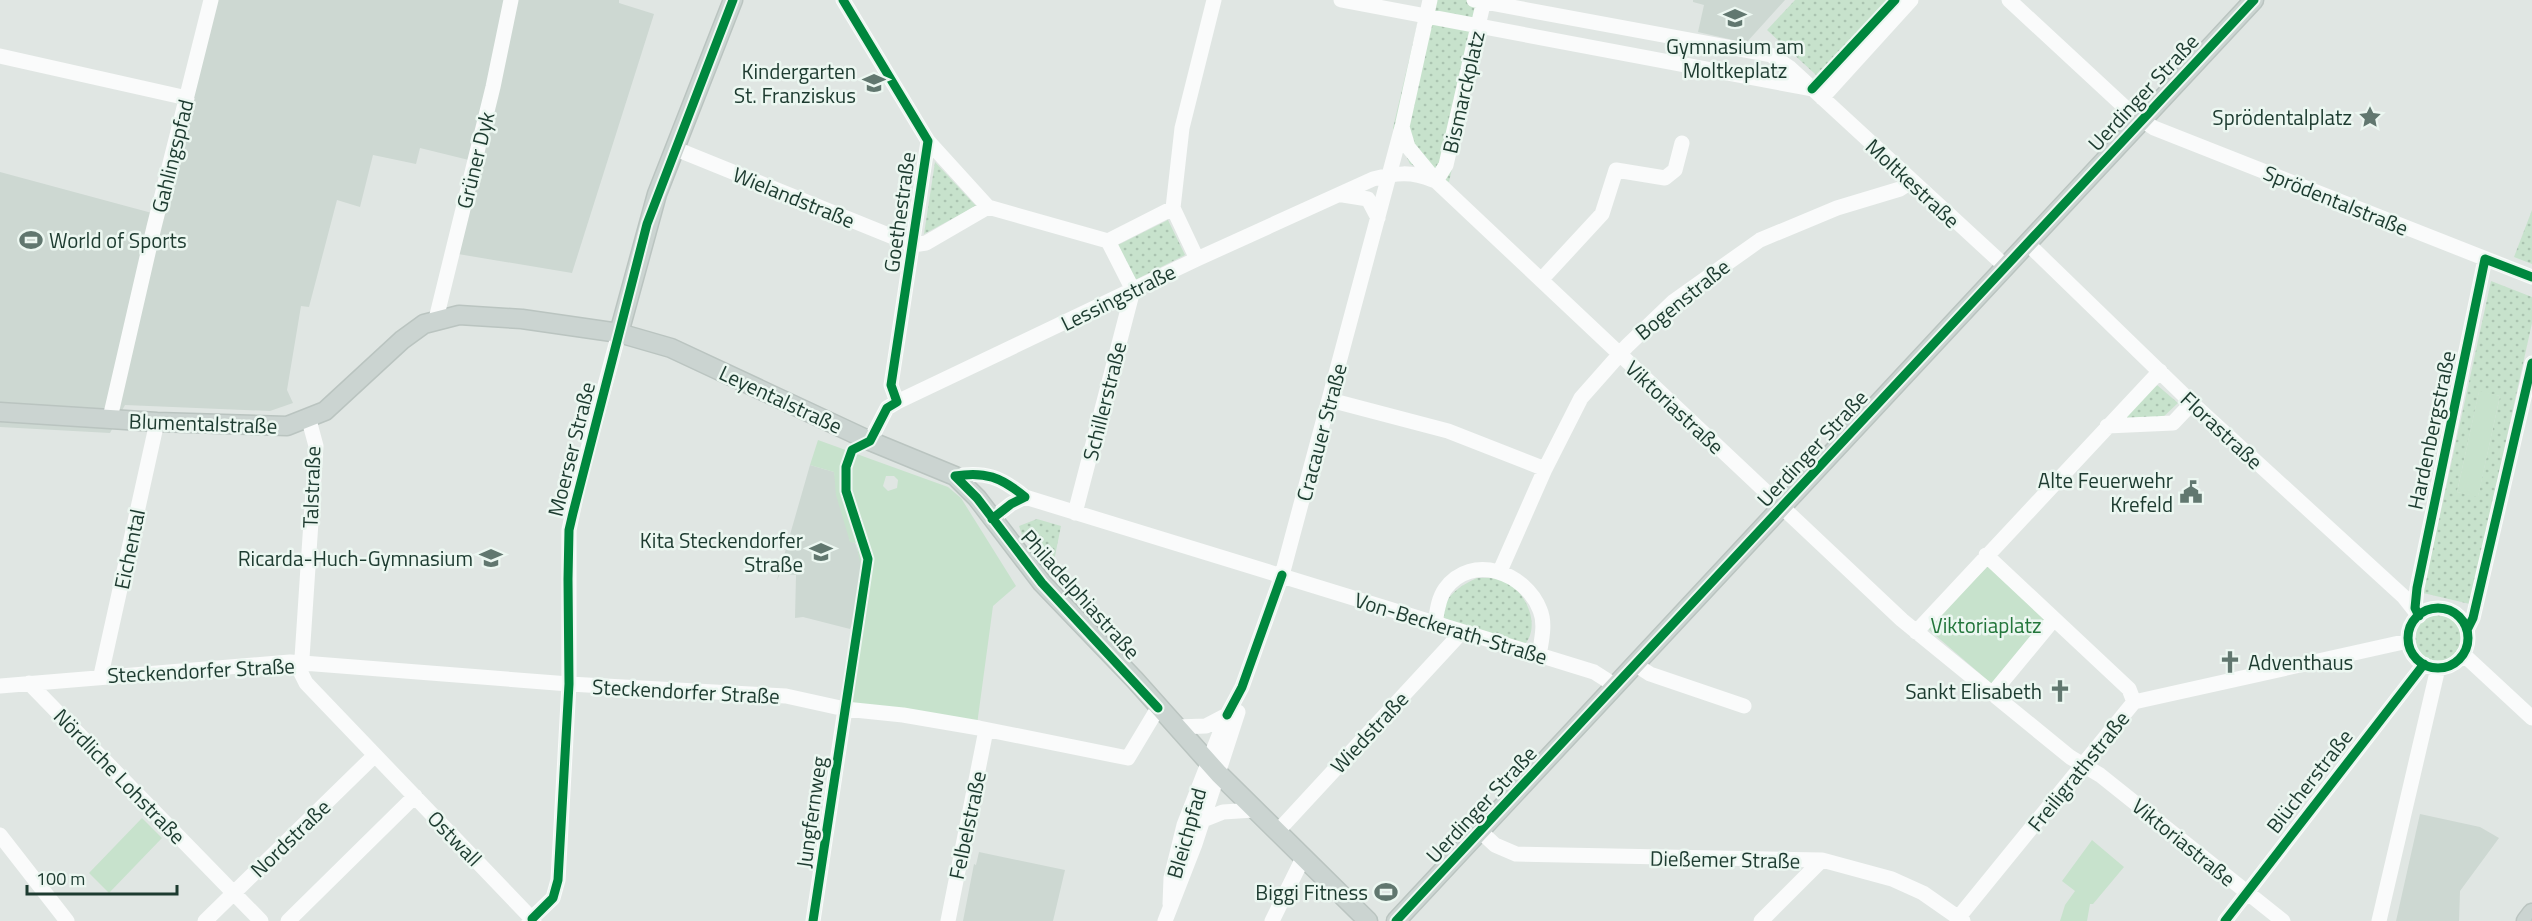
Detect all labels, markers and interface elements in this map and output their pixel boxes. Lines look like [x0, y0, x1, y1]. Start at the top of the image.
school or university icon: Gymnasium am Moltkeplatz [1722, 5, 1748, 31]
street label: Uerdinger Straße [2080, 26, 2206, 158]
street label: Bismarckplatz [1433, 27, 1493, 157]
place label: Gymnasium am Moltkeplatz [1666, 30, 1804, 86]
place label: Kindergarten St. Franziskus [734, 55, 856, 111]
school or university icon: Kindergarten St. Franziskus [861, 70, 887, 96]
street label: Gahlingspfad [142, 96, 202, 216]
place label: Sprödentalplatz [2212, 101, 2352, 133]
place icon: Sprödentalplatz [2357, 104, 2383, 130]
street label: Grüner Dyk [448, 108, 502, 212]
street label: Moltkestraße [1859, 131, 1967, 235]
street label: Goethestraße [875, 150, 923, 274]
street label: Sprödentalstraße [2259, 156, 2413, 244]
street label: Wielandstraße [728, 158, 860, 236]
place label: World of Sports [49, 224, 187, 256]
sports icon: World of Sports [18, 227, 44, 253]
street label: Bogenstraße [1628, 251, 1736, 347]
street label: Lessingstraße [1055, 255, 1181, 339]
street label: Schillerstraße [1074, 338, 1134, 464]
street label: Hardenbergstraße [2399, 348, 2463, 512]
street label: Viktoriastraße [1618, 353, 1732, 461]
street label: Leyentalstraße [714, 357, 848, 441]
street label: Cracauer Straße [1287, 360, 1355, 504]
street label: Moerser Straße [539, 378, 603, 520]
street label: Uerdinger Straße [1749, 382, 1875, 514]
street label: Florastraße [2174, 383, 2270, 477]
street label: Blumentalstraße [128, 404, 278, 442]
street label: Talstraße [294, 445, 328, 529]
place label: Alte Feuerwehr Krefeld [2038, 464, 2173, 520]
public building icon: Alte Feuerwehr Krefeld [2178, 479, 2204, 505]
street label: Eichental [105, 506, 153, 592]
street label: Philadelphiastraße [1014, 522, 1148, 666]
place label: Kita Steckendorfer Straße [640, 524, 803, 580]
school or university icon: Kita Steckendorfer Straße [808, 539, 834, 565]
place label: Ricarda-Huch-Gymnasium [238, 542, 473, 574]
school or university icon: Ricarda-Huch-Gymnasium [478, 545, 504, 571]
street label: Von-Beckerath-Straße [1351, 583, 1551, 673]
park label: Viktoriaplatz [1930, 609, 2042, 641]
place label: Adventhaus [2248, 646, 2353, 678]
street label: Steckendorfer Straße [106, 649, 296, 691]
church icon: Adventhaus [2217, 649, 2243, 675]
street label: Steckendorfer Straße [591, 670, 781, 712]
place label: Sankt Elisabeth [1905, 675, 2042, 707]
church icon: Sankt Elisabeth [2047, 678, 2073, 704]
street label: Wiedstraße [1322, 684, 1416, 780]
street label: Nördliche Lohstraße [47, 701, 193, 851]
street label: Freiligrathstraße [2019, 704, 2137, 838]
street label: Blücherstraße [2258, 722, 2360, 840]
street label: Uerdinger Straße [1418, 738, 1544, 870]
street label: Jungfernweg [787, 754, 835, 870]
street label: Felbelstraße [940, 768, 994, 882]
street label: Bleichpfad [1158, 784, 1214, 882]
street label: Viktoriastraße [2125, 790, 2243, 894]
street label: Nordstraße [243, 791, 337, 885]
street label: Ostwall [420, 803, 490, 873]
street label: Dießemer Straße [1649, 842, 1801, 876]
scale bar [27, 858, 177, 896]
text: 100 m [36, 865, 85, 892]
place label: Biggi Fitness [1255, 876, 1368, 908]
sports icon: Biggi Fitness [1373, 879, 1399, 905]

